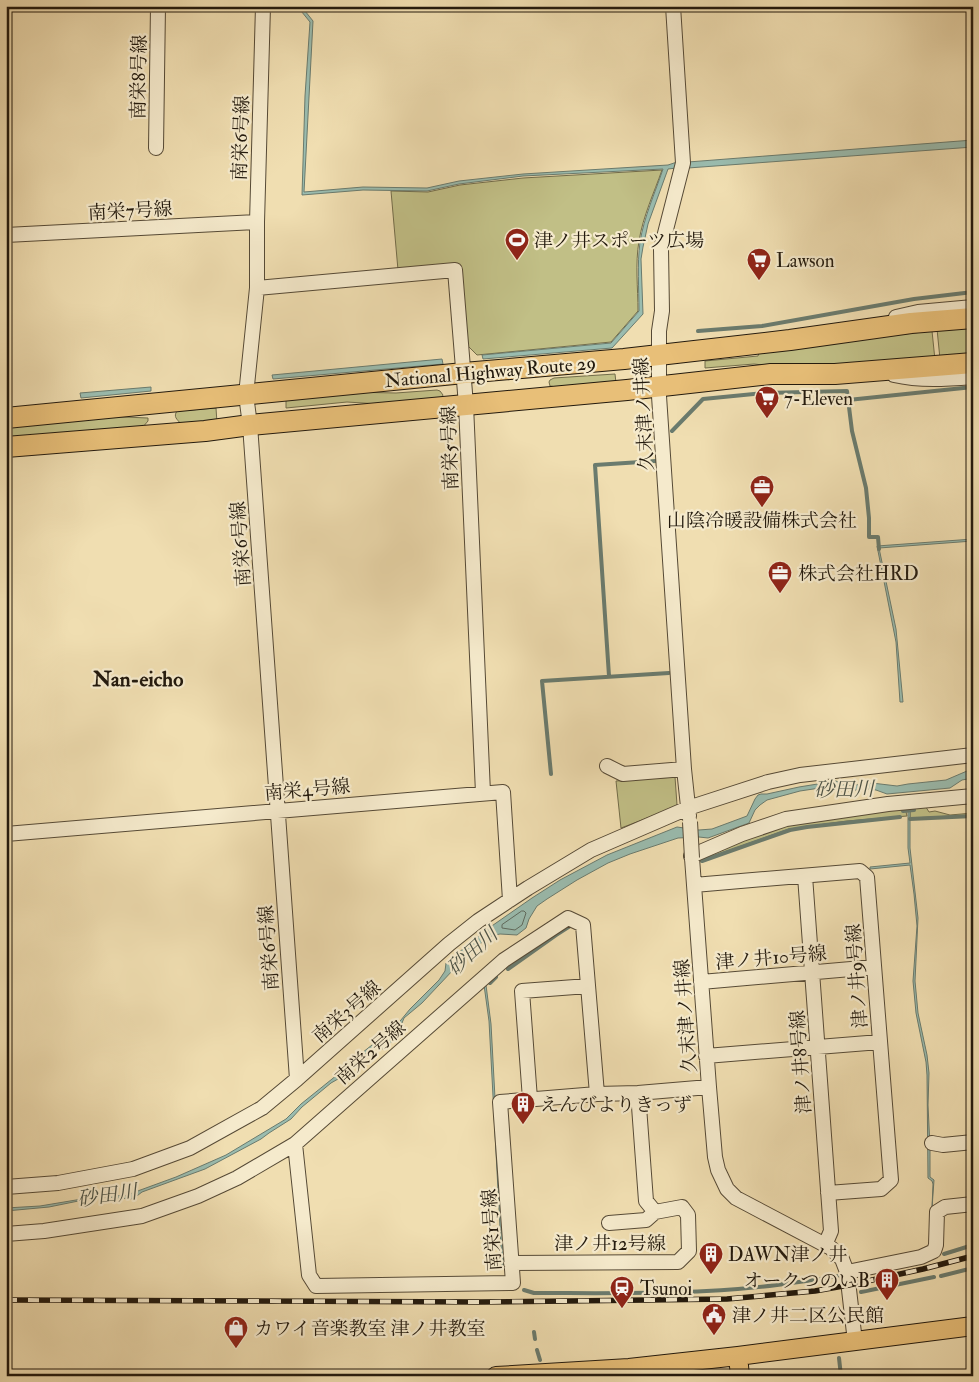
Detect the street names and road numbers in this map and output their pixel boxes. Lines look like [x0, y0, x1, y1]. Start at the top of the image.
street label: 南栄8号線 [126, 34, 152, 120]
street label: 南栄6号線 [228, 95, 254, 181]
street label: 南栄7号線 [87, 197, 173, 225]
street label: National Highway Route 29 [383, 351, 597, 393]
street label: 久末津ノ井線 [629, 356, 659, 472]
street label: 南栄5号線 [437, 405, 463, 491]
street label: 南栄6号線 [226, 500, 256, 587]
street label: 南栄4号線 [263, 774, 351, 806]
street label: 南栄6号線 [254, 904, 284, 991]
street label: 津ノ井9号線 [841, 923, 873, 1029]
street label: 津ノ井10号線 [715, 941, 828, 975]
street label: 久末津ノ井線 [670, 958, 702, 1074]
street label: 南栄3号線 [307, 975, 386, 1048]
street label: 津ノ井8号線 [785, 1009, 817, 1115]
street label: 南栄2号線 [330, 1016, 411, 1090]
street label: 南栄1号線 [477, 1188, 507, 1272]
street label: 津ノ井12号線 [554, 1232, 666, 1256]

